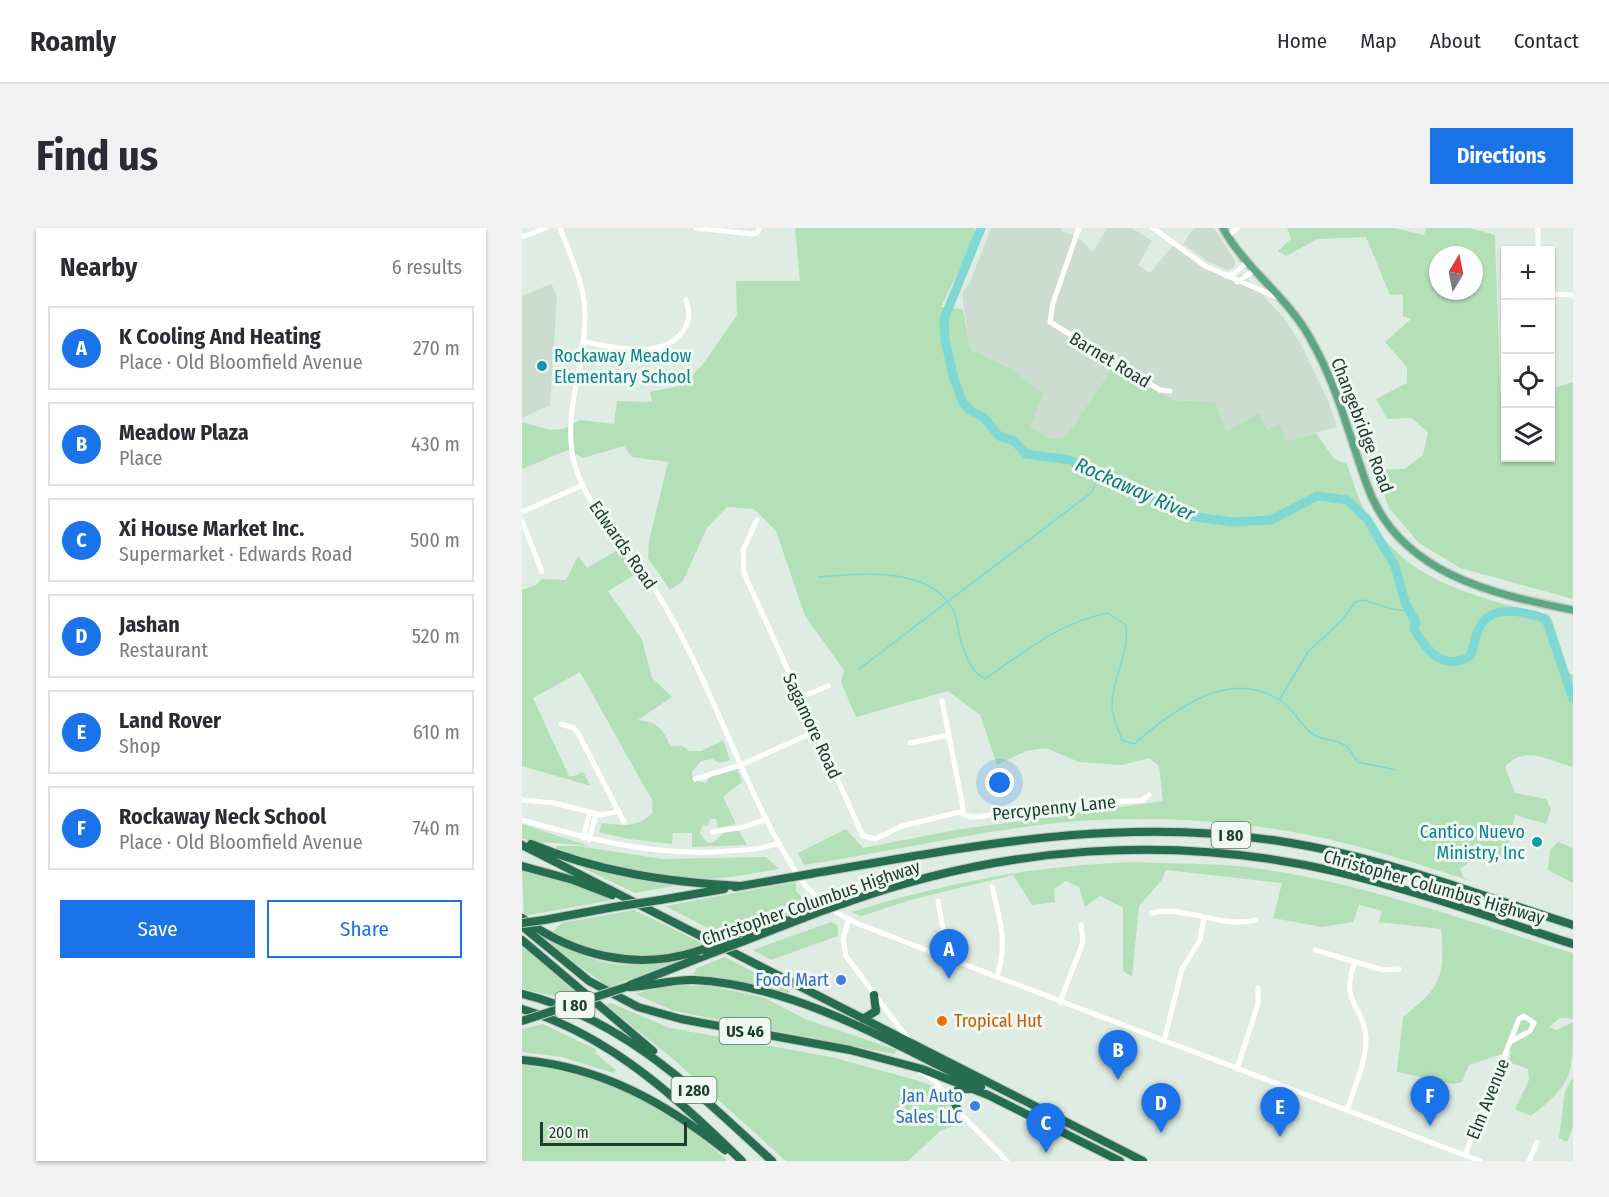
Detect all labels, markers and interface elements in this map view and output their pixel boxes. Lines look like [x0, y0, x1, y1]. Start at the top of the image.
text: Roamly [30, 25, 116, 58]
text: Home [1277, 28, 1327, 54]
text: Map [1360, 28, 1397, 54]
text: About [1430, 28, 1481, 54]
text: Contact [1514, 28, 1579, 54]
button: Directions [1430, 128, 1573, 184]
text: Find us [36, 131, 158, 181]
north arrow [1429, 246, 1483, 300]
map controls [1501, 246, 1555, 462]
button: + [1501, 246, 1555, 300]
text: Nearby [60, 252, 137, 283]
text: 6 results [392, 255, 462, 279]
button: − [1501, 300, 1555, 354]
text: K Cooling And Heating [119, 323, 321, 350]
street label: Barnet Road [1065, 327, 1155, 393]
text: A [76, 336, 87, 360]
text: 270 m [413, 336, 460, 360]
place label: Rockaway Meadow Elementary School [554, 345, 691, 388]
text: Place · Old Bloomfield Avenue [119, 350, 363, 374]
button: locate [1501, 354, 1555, 408]
street label: Changebridge Road [1326, 355, 1398, 495]
marker: Rockaway Meadow Elementary School [535, 359, 549, 373]
button: layers [1501, 408, 1555, 462]
text: Meadow Plaza [119, 419, 249, 446]
text: B [76, 432, 87, 456]
text: 430 m [411, 432, 460, 456]
text: Place [119, 446, 162, 470]
water label: Rockaway River [1072, 452, 1199, 526]
street label: Edwards Road [585, 497, 661, 593]
text: Xi House Market Inc. [119, 515, 304, 542]
text: C [76, 528, 87, 552]
text: 500 m [410, 528, 460, 552]
text: Supermarket · Edwards Road [119, 542, 352, 566]
text: Jashan [119, 611, 180, 638]
text: D [76, 624, 87, 648]
text: 520 m [412, 624, 460, 648]
text: Restaurant [119, 638, 208, 662]
street label: Sagamore Road [778, 670, 846, 782]
text: Land Rover [119, 707, 221, 734]
text: E [77, 720, 86, 744]
text: 610 m [413, 720, 460, 744]
text: Shop [119, 734, 161, 758]
your location [985, 768, 1014, 797]
street label: Percypenny Lane [991, 791, 1117, 825]
text: Rockaway Neck School [119, 803, 326, 830]
text: F [77, 816, 86, 840]
text: 740 m [412, 816, 460, 840]
place label: Cantico Nuevo Ministry, Inc [1420, 821, 1525, 864]
road number: I 80 [1212, 822, 1250, 848]
text: Place · Old Bloomfield Avenue [119, 830, 363, 854]
marker: Cantico Nuevo Ministry, Inc [1530, 835, 1544, 849]
street label: Christopher Columbus Highway [1321, 845, 1547, 929]
street label: Christopher Columbus Highway [699, 855, 923, 951]
button: Save [60, 900, 255, 958]
button: Share [267, 900, 462, 958]
pin: A [930, 930, 968, 979]
place label: Food Mart [755, 969, 829, 991]
marker: Food Mart [834, 973, 848, 987]
road number: I 80 [556, 992, 594, 1018]
place label: Tropical Hut [954, 1010, 1043, 1032]
marker: Tropical Hut [935, 1014, 949, 1028]
road number: US 46 [720, 1018, 770, 1044]
pin: B [1098, 1030, 1138, 1080]
street label: Elm Avenue [1462, 1055, 1514, 1143]
pin: F [1410, 1076, 1450, 1126]
road number: I 280 [672, 1077, 717, 1103]
pin: D [1142, 1084, 1180, 1133]
place label: Jan Auto Sales LLC [896, 1085, 963, 1128]
pin: E [1260, 1088, 1299, 1137]
marker: Jan Auto Sales LLC [968, 1099, 982, 1113]
pin: C [1026, 1104, 1066, 1153]
scale bar [540, 1119, 687, 1146]
text: 200 m [549, 1123, 589, 1142]

